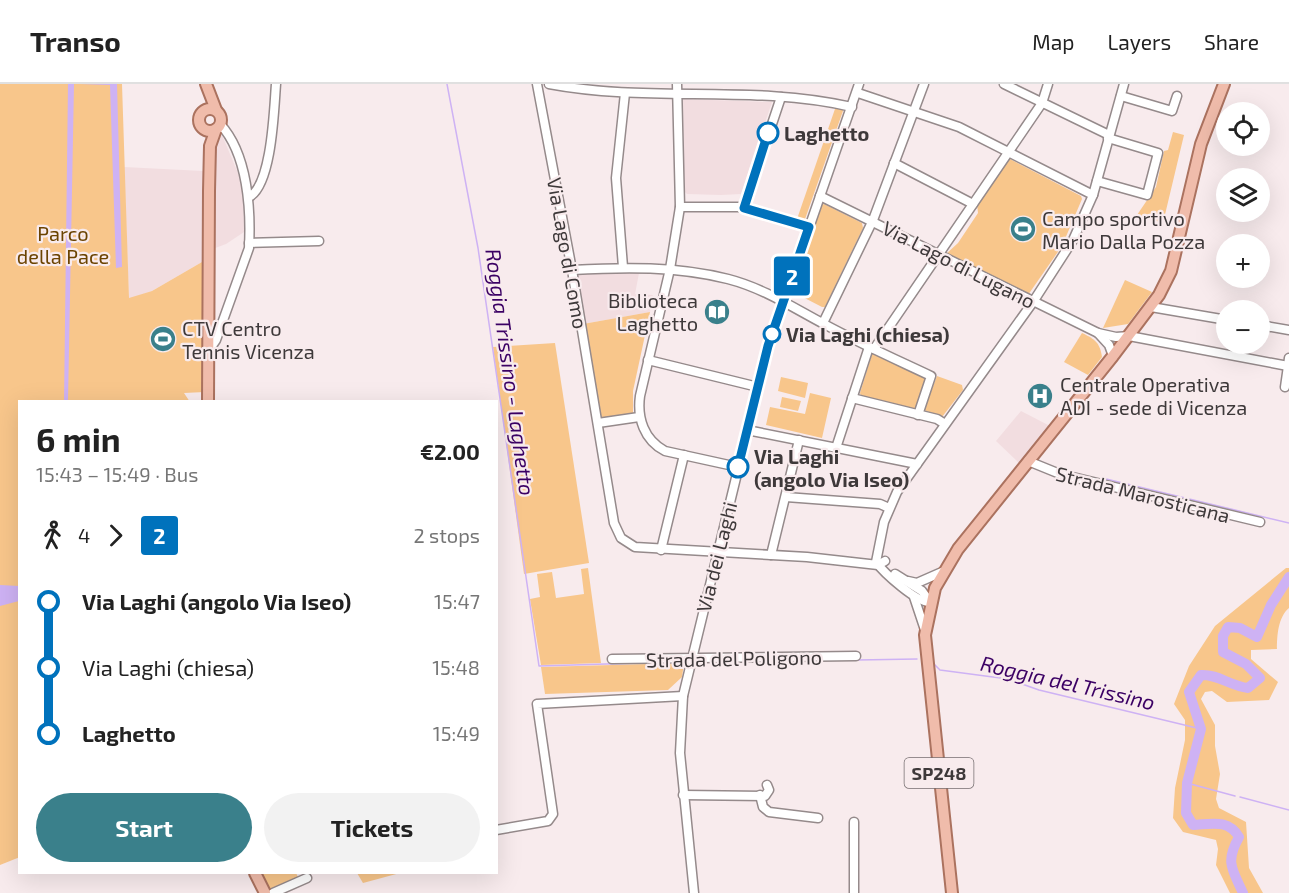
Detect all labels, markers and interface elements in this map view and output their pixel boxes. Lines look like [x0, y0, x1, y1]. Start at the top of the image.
text: Transo [30, 24, 121, 58]
text: Map [1032, 29, 1074, 54]
text: Layers [1107, 29, 1171, 54]
text: Share [1204, 29, 1259, 54]
map controls [1216, 102, 1270, 354]
button: locate [1216, 102, 1270, 156]
place label: Laghetto [784, 121, 869, 145]
marker: Laghetto [757, 122, 779, 144]
button: layers [1216, 168, 1270, 222]
street label: Via Lago di Como [543, 175, 593, 331]
place label: Campo sportivo Mario Dalla Pozza [1042, 206, 1205, 253]
sports icon: Campo sportivo Mario Dalla Pozza [1008, 214, 1038, 244]
street label: Via Lago di Lugano [879, 215, 1039, 313]
park label: Parco della Pace [17, 221, 109, 268]
button: + [1216, 234, 1270, 288]
water label: Roggia Trissino - Laghetto [481, 247, 541, 497]
line badge: 2 [772, 256, 812, 296]
text: 2 [786, 264, 798, 289]
place label: Biblioteca Laghetto [608, 288, 698, 335]
library icon: Biblioteca Laghetto [702, 297, 732, 327]
button: − [1216, 300, 1270, 354]
place label: CTV Centro Tennis Vicenza [182, 316, 315, 363]
place label: Via Laghi (chiesa) [786, 322, 950, 346]
sports icon: CTV Centro Tennis Vicenza [148, 324, 178, 354]
marker: Via Laghi (chiesa) [763, 325, 781, 343]
place label: Centrale Operativa ADI - sede di Vicenza [1060, 372, 1247, 419]
hospital icon: Centrale Operativa ADI - sede di Vicenza [1025, 381, 1055, 411]
text: 6 min [36, 419, 121, 459]
text: €2.00 [420, 438, 480, 464]
place label: Via Laghi (angolo Via Iseo) [754, 444, 909, 491]
marker: Via Laghi (angolo Via Iseo) [727, 456, 749, 478]
street label: Strada Marosticana [1054, 461, 1232, 527]
text: 15:43 – 15:49 · Bus [36, 462, 198, 486]
street label: Via dei Laghi [691, 499, 741, 615]
icon: walk [36, 519, 69, 552]
icon: forward [99, 519, 132, 552]
text: 4 [78, 523, 90, 547]
text: 2 [153, 523, 166, 548]
text: 2 stops [413, 523, 480, 547]
text: Via Laghi (angolo Via Iseo) [82, 588, 351, 614]
text: 15:47 [434, 589, 480, 613]
street label: Strada del Poligono [646, 644, 822, 672]
water label: Roggia del Trissino [978, 650, 1158, 714]
text: Via Laghi (chiesa) [82, 654, 254, 680]
text: 15:48 [432, 655, 480, 679]
text: Laghetto [82, 720, 176, 746]
text: 15:49 [433, 721, 480, 745]
road number: SP248 [904, 758, 974, 788]
button: Start [36, 793, 252, 862]
button: Tickets [264, 793, 480, 862]

